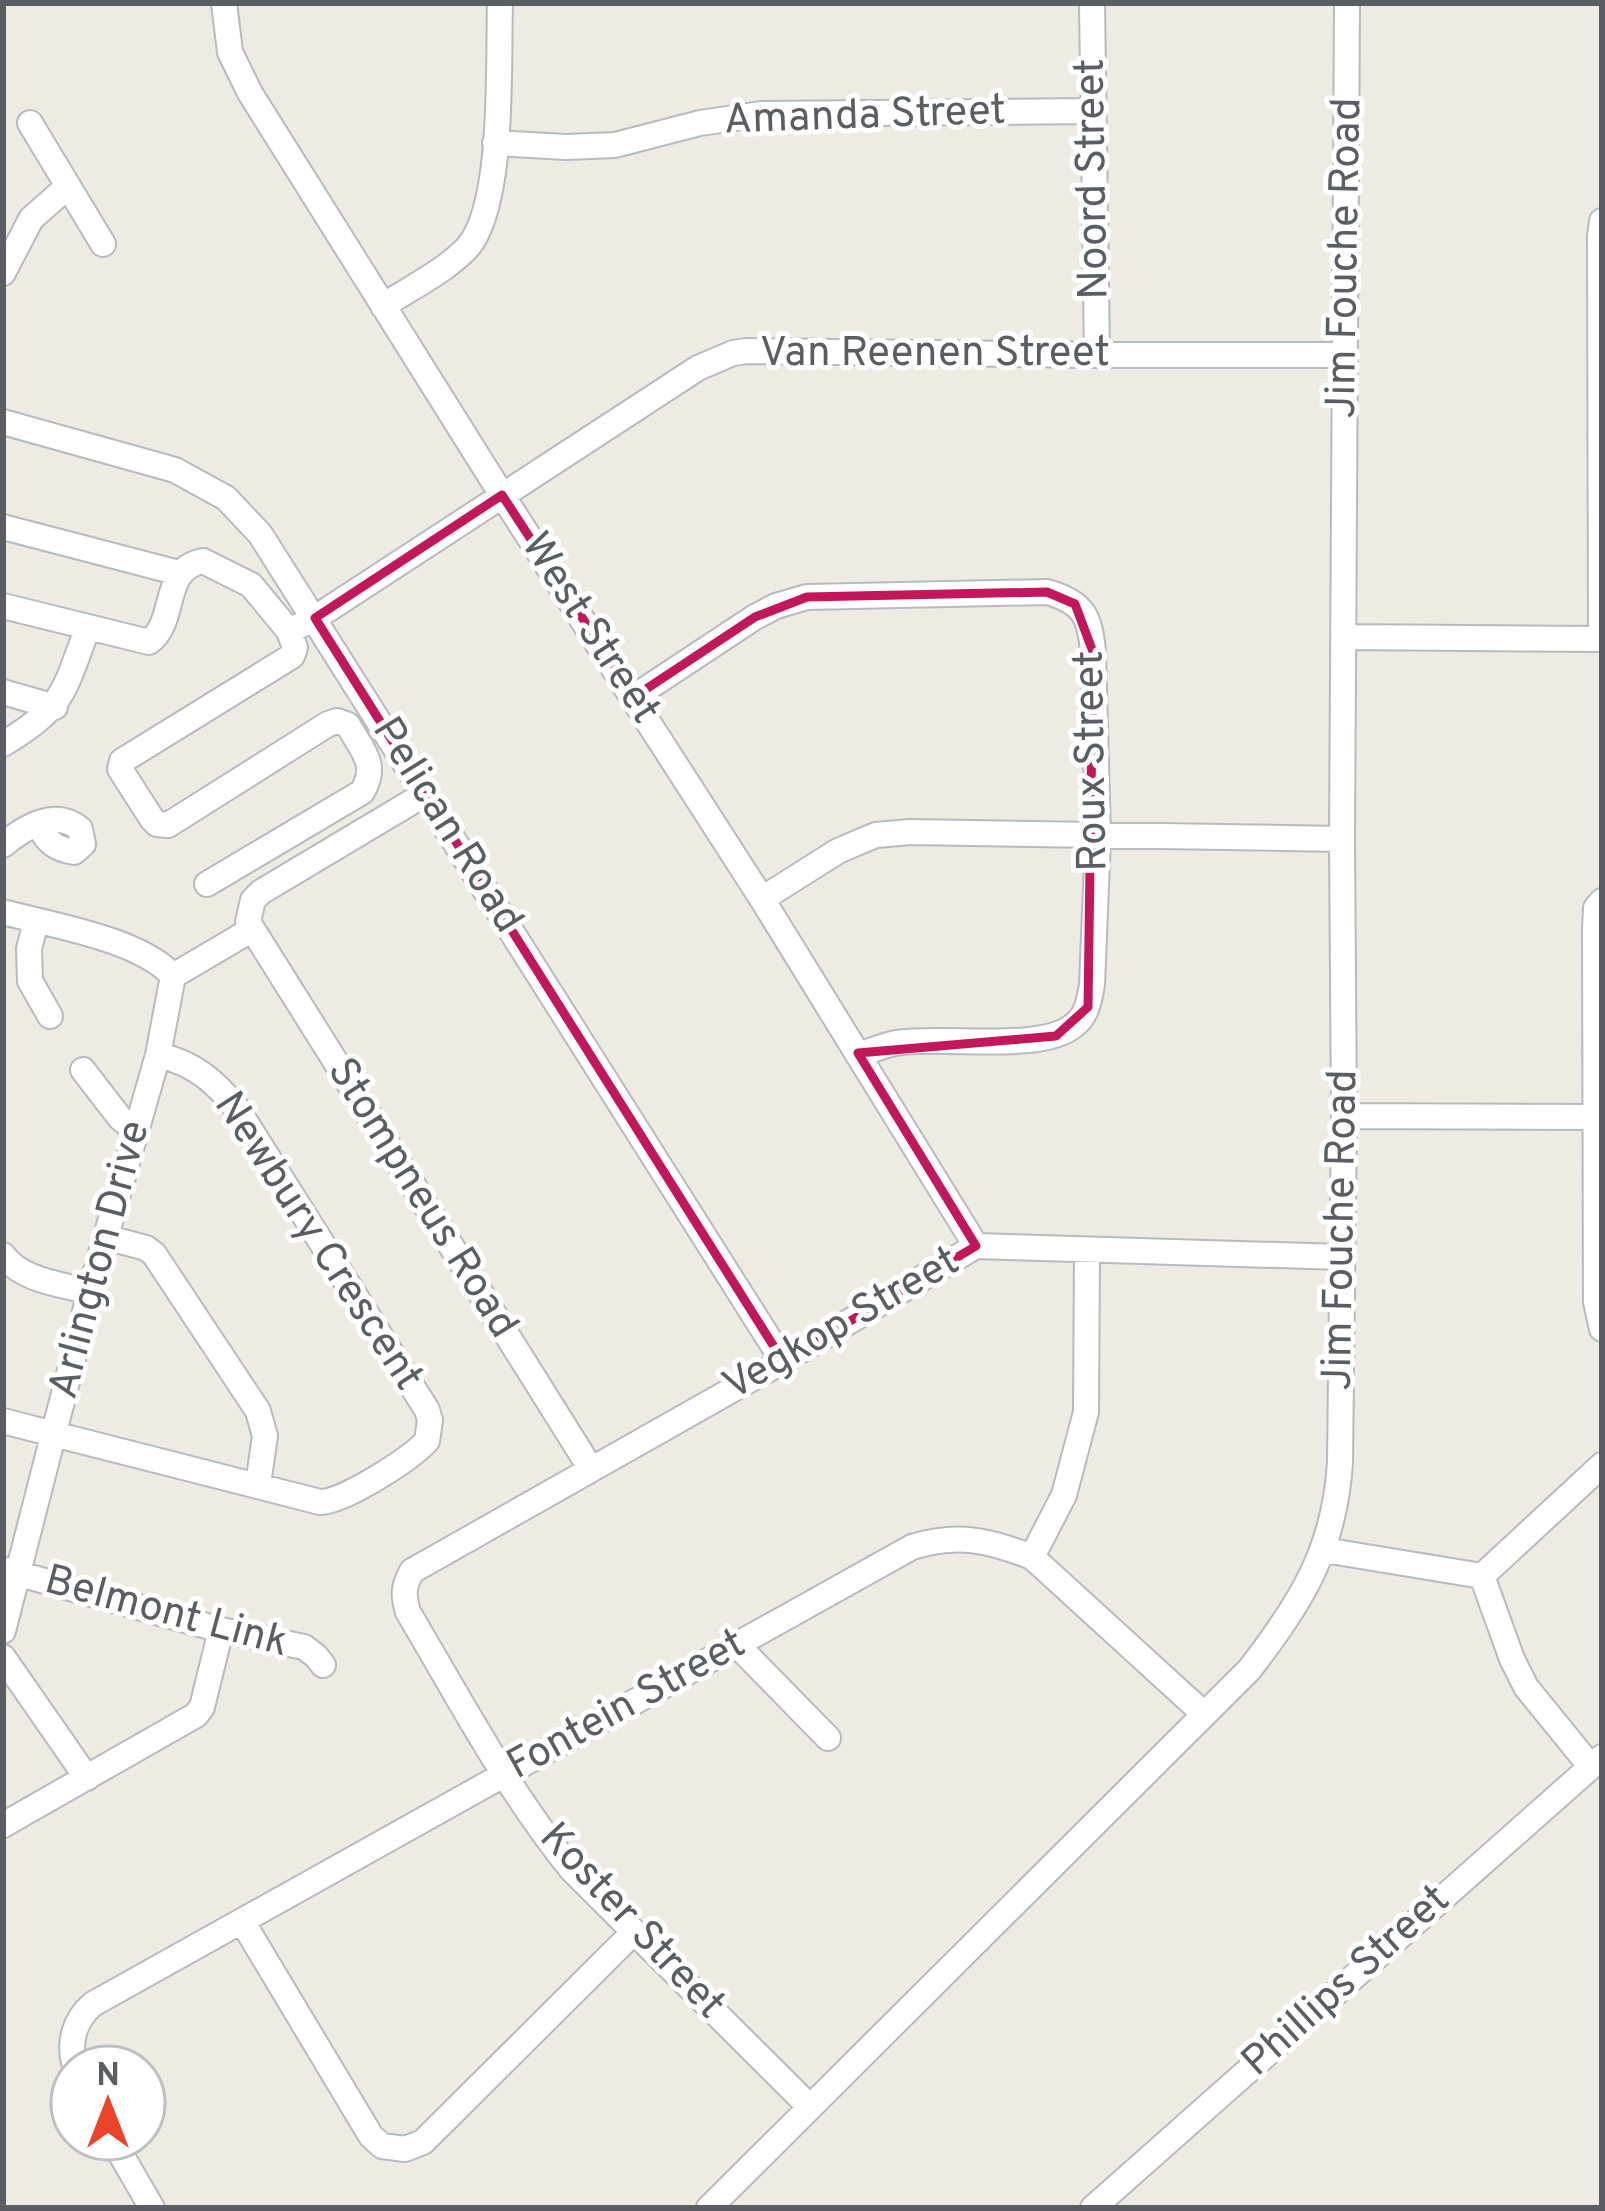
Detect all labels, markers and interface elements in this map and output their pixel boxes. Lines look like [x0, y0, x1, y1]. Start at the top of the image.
street label: Noord Street [1065, 58, 1123, 300]
street label: Amanda Street [723, 86, 1007, 148]
street label: Jim Fouche Road [1317, 97, 1375, 419]
street label: Van Reenen Street [760, 328, 1110, 381]
street label: West Street [508, 523, 670, 735]
street label: Roux Street [1065, 650, 1121, 872]
street label: Pelican Road [359, 708, 533, 944]
street label: Stompneus Road [314, 1049, 528, 1349]
street label: Jim Fouche Road [1313, 1069, 1371, 1391]
street label: Newbury Crescent [201, 1083, 433, 1401]
street label: Arlington Drive [38, 1115, 164, 1405]
street label: Vegkop Street [714, 1236, 970, 1414]
street label: Belmont Link [38, 1555, 294, 1671]
street label: Fontein Street [499, 1619, 755, 1793]
street label: Koster Street [527, 1813, 735, 2031]
street label: Phillips Street [1232, 1875, 1462, 2089]
north arrow [48, 2043, 168, 2163]
text: N [96, 2056, 120, 2098]

